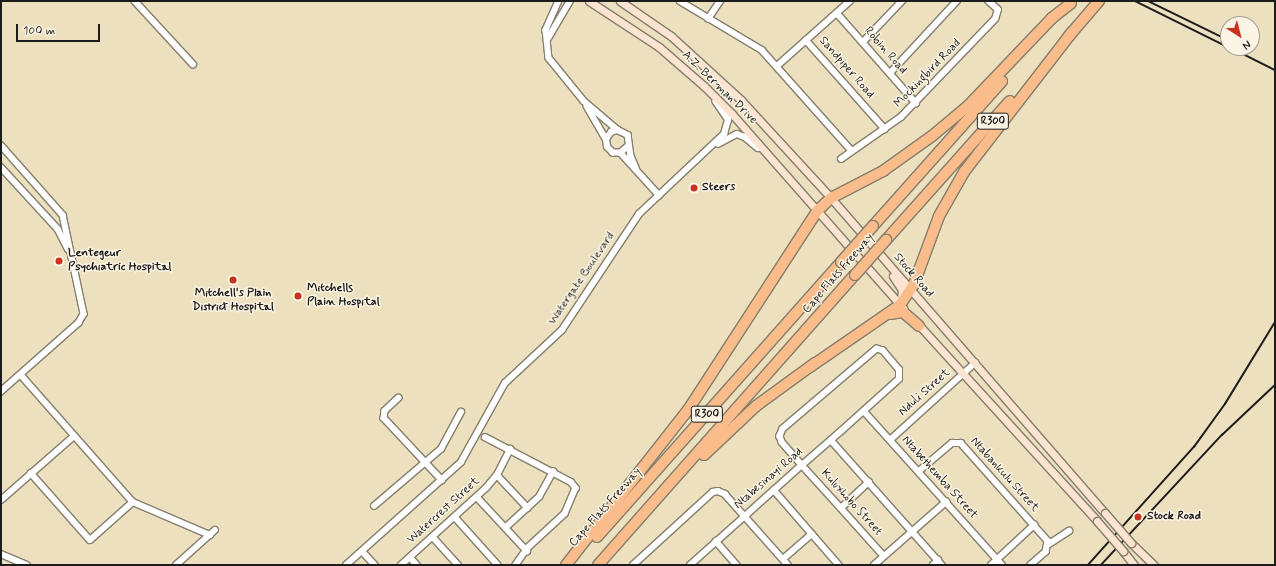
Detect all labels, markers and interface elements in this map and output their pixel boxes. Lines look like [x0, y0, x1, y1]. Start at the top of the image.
scale bar [18, 16, 102, 42]
north arrow [1220, 16, 1260, 56]
text: 100 m [23, 23, 55, 39]
street label: Robin Road [860, 24, 910, 78]
street label: Sandpiper Road [815, 34, 877, 102]
street label: Mockingbird Road [892, 37, 964, 111]
text: N [1239, 37, 1254, 53]
street label: A.Z. Berman Drive [679, 49, 759, 127]
road number: R300 [976, 112, 1010, 130]
place label: Steers [702, 181, 735, 195]
marker: Steers [689, 183, 699, 193]
street label: Watergate Boulevard [547, 231, 617, 327]
street label: Cape Flats Freeway [800, 231, 878, 317]
place label: Lentegeur Psychiatric Hospital [68, 247, 172, 275]
street label: Stock Road [890, 251, 936, 301]
marker: Lentegeur Psychiatric Hospital [53, 255, 65, 267]
marker: Mitchell's Plain District Hospital [228, 275, 238, 285]
place label: Mitchells Plain Hospital [307, 282, 382, 310]
place label: Mitchell's Plain District Hospital [192, 287, 274, 315]
marker: Mitchells Plain Hospital [292, 290, 304, 302]
street label: Nduli Street [896, 366, 954, 420]
road number: R300 [690, 405, 724, 423]
street label: Ntabethemba Street [898, 434, 980, 522]
street label: Ntabankulu Street [967, 435, 1041, 515]
street label: Ntabesinayi Road [732, 445, 806, 513]
street label: Cape Flats Freeway [567, 465, 645, 551]
street label: Kuluxhobo Street [817, 466, 885, 540]
street label: Watercrest Street [405, 475, 483, 547]
place label: Stock Road [1147, 510, 1201, 524]
marker: Stock Road [1132, 511, 1144, 523]

